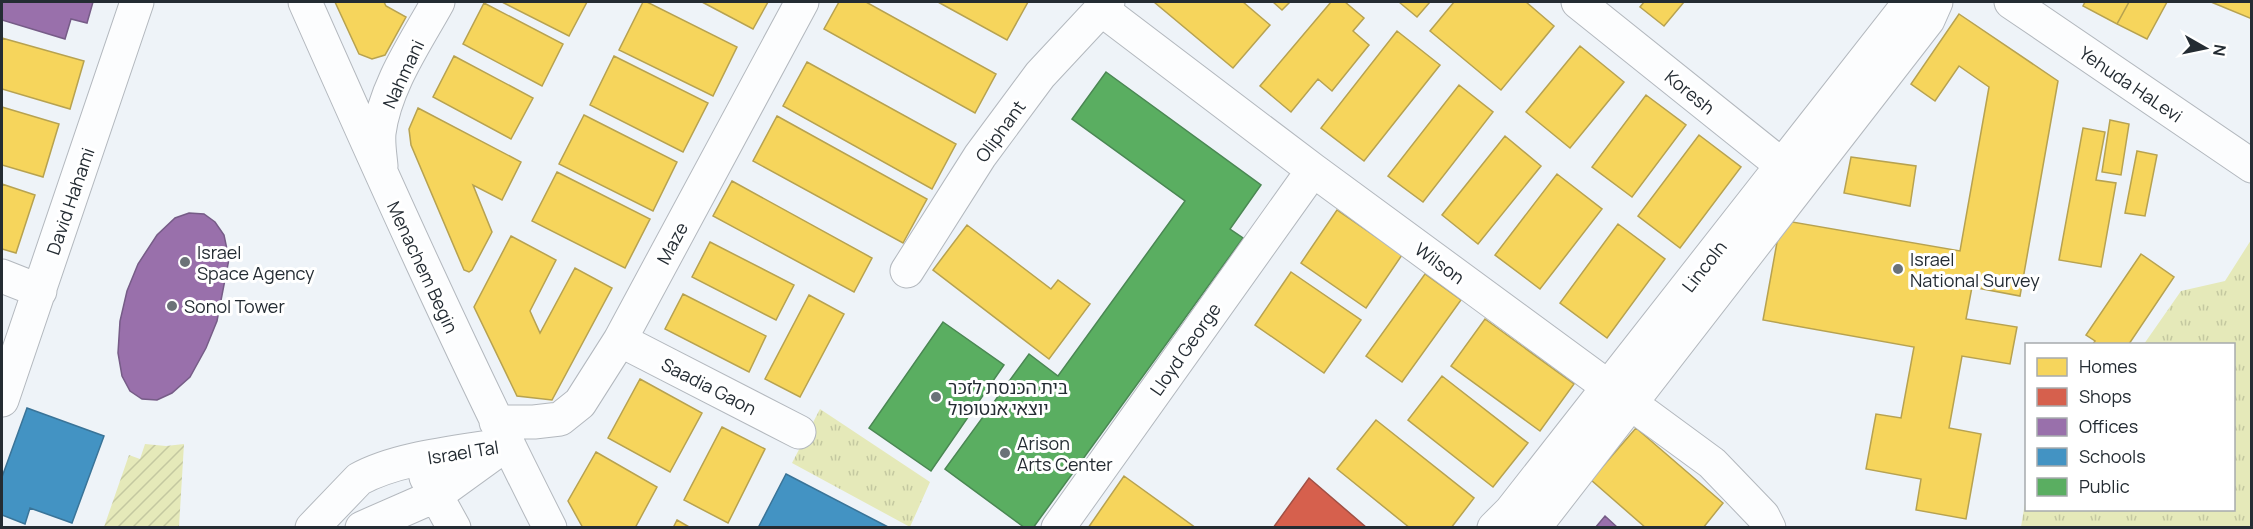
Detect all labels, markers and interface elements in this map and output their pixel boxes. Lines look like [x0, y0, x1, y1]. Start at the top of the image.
north arrow [2175, 18, 2235, 78]
street label: Nahmani [377, 36, 429, 112]
street label: Yehuda HaLevi [2075, 41, 2187, 127]
text: N [2208, 43, 2232, 58]
street label: Koresh [1660, 65, 1720, 119]
street label: Oliphant [970, 95, 1030, 167]
street label: David Hahami [40, 144, 100, 258]
street label: Menachem Begin [382, 197, 464, 337]
street label: Maze [651, 218, 693, 268]
street label: Lincoln [1676, 235, 1732, 297]
street label: Wilson [1410, 237, 1470, 289]
place label: Israel Space Agency [197, 240, 315, 285]
place label: Israel National Survey [1910, 247, 2040, 292]
marker: Israel Space Agency [178, 255, 192, 269]
marker: Israel National Survey [1891, 262, 1905, 276]
place label: Sonol Tower [184, 294, 285, 318]
street label: Lloyd George [1144, 298, 1226, 400]
marker: Sonol Tower [165, 299, 179, 313]
legend [2025, 343, 2235, 511]
street label: Saadia Gaon [657, 352, 761, 420]
text: Homes [2079, 354, 2137, 378]
place label: בית הכנסת לזכר יוצאי אנטופול [948, 375, 1068, 420]
text: Shops [2079, 384, 2131, 408]
marker: בית הכנסת לזכר יוצאי אנטופול [929, 390, 943, 404]
text: Offices [2079, 414, 2138, 438]
place label: Arison Arts Center [1017, 431, 1113, 476]
street label: Israel Tal [426, 435, 500, 469]
text: Schools [2079, 444, 2146, 468]
marker: Arison Arts Center [998, 446, 1012, 460]
text: Public [2079, 474, 2130, 498]

